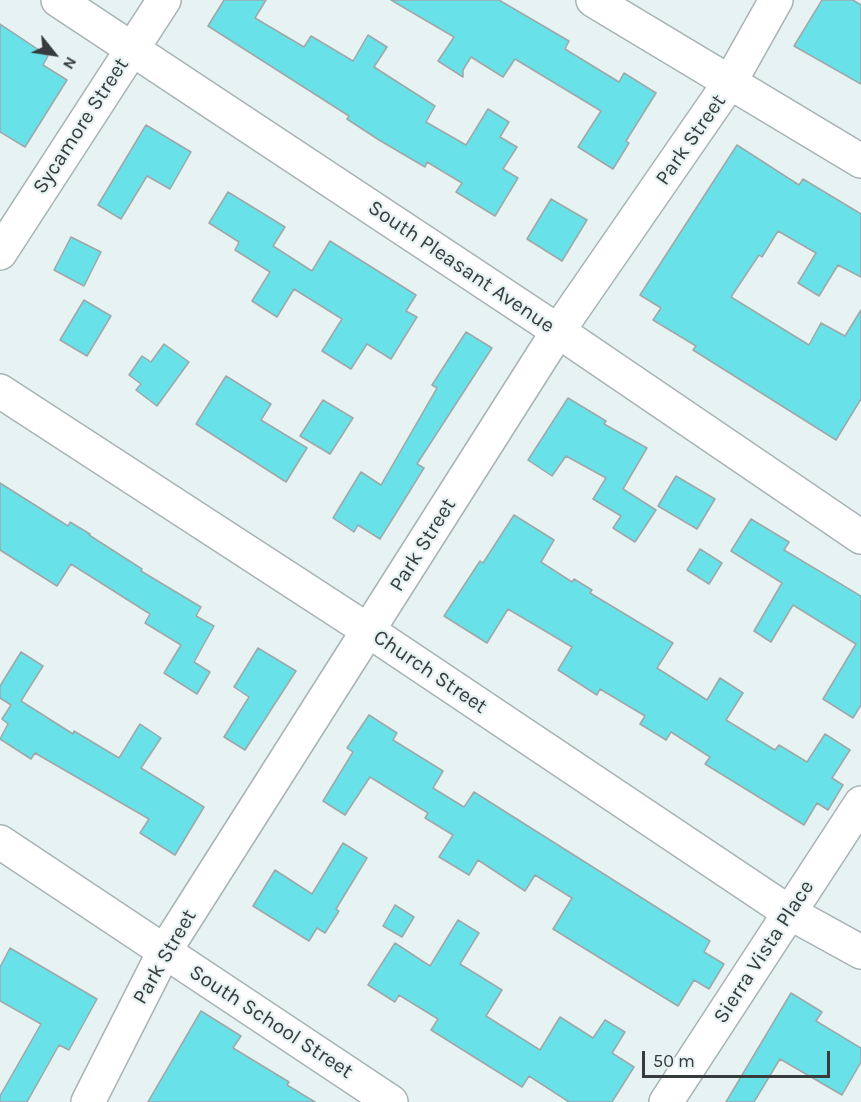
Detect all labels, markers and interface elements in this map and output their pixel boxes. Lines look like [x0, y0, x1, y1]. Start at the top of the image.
north arrow [24, 24, 84, 84]
street label: Sycamore Street [28, 53, 134, 199]
text: N [59, 54, 81, 73]
street label: Park Street [650, 90, 732, 190]
street label: South Pleasant Avenue [363, 195, 559, 339]
street label: Park Street [384, 494, 462, 596]
street label: Church Street [368, 625, 492, 719]
street label: Sierra Vista Place [708, 876, 820, 1028]
street label: Park Street [128, 905, 202, 1009]
street label: South School Street [184, 960, 358, 1084]
scale bar [645, 1039, 832, 1077]
text: 50 m [653, 1050, 695, 1072]

